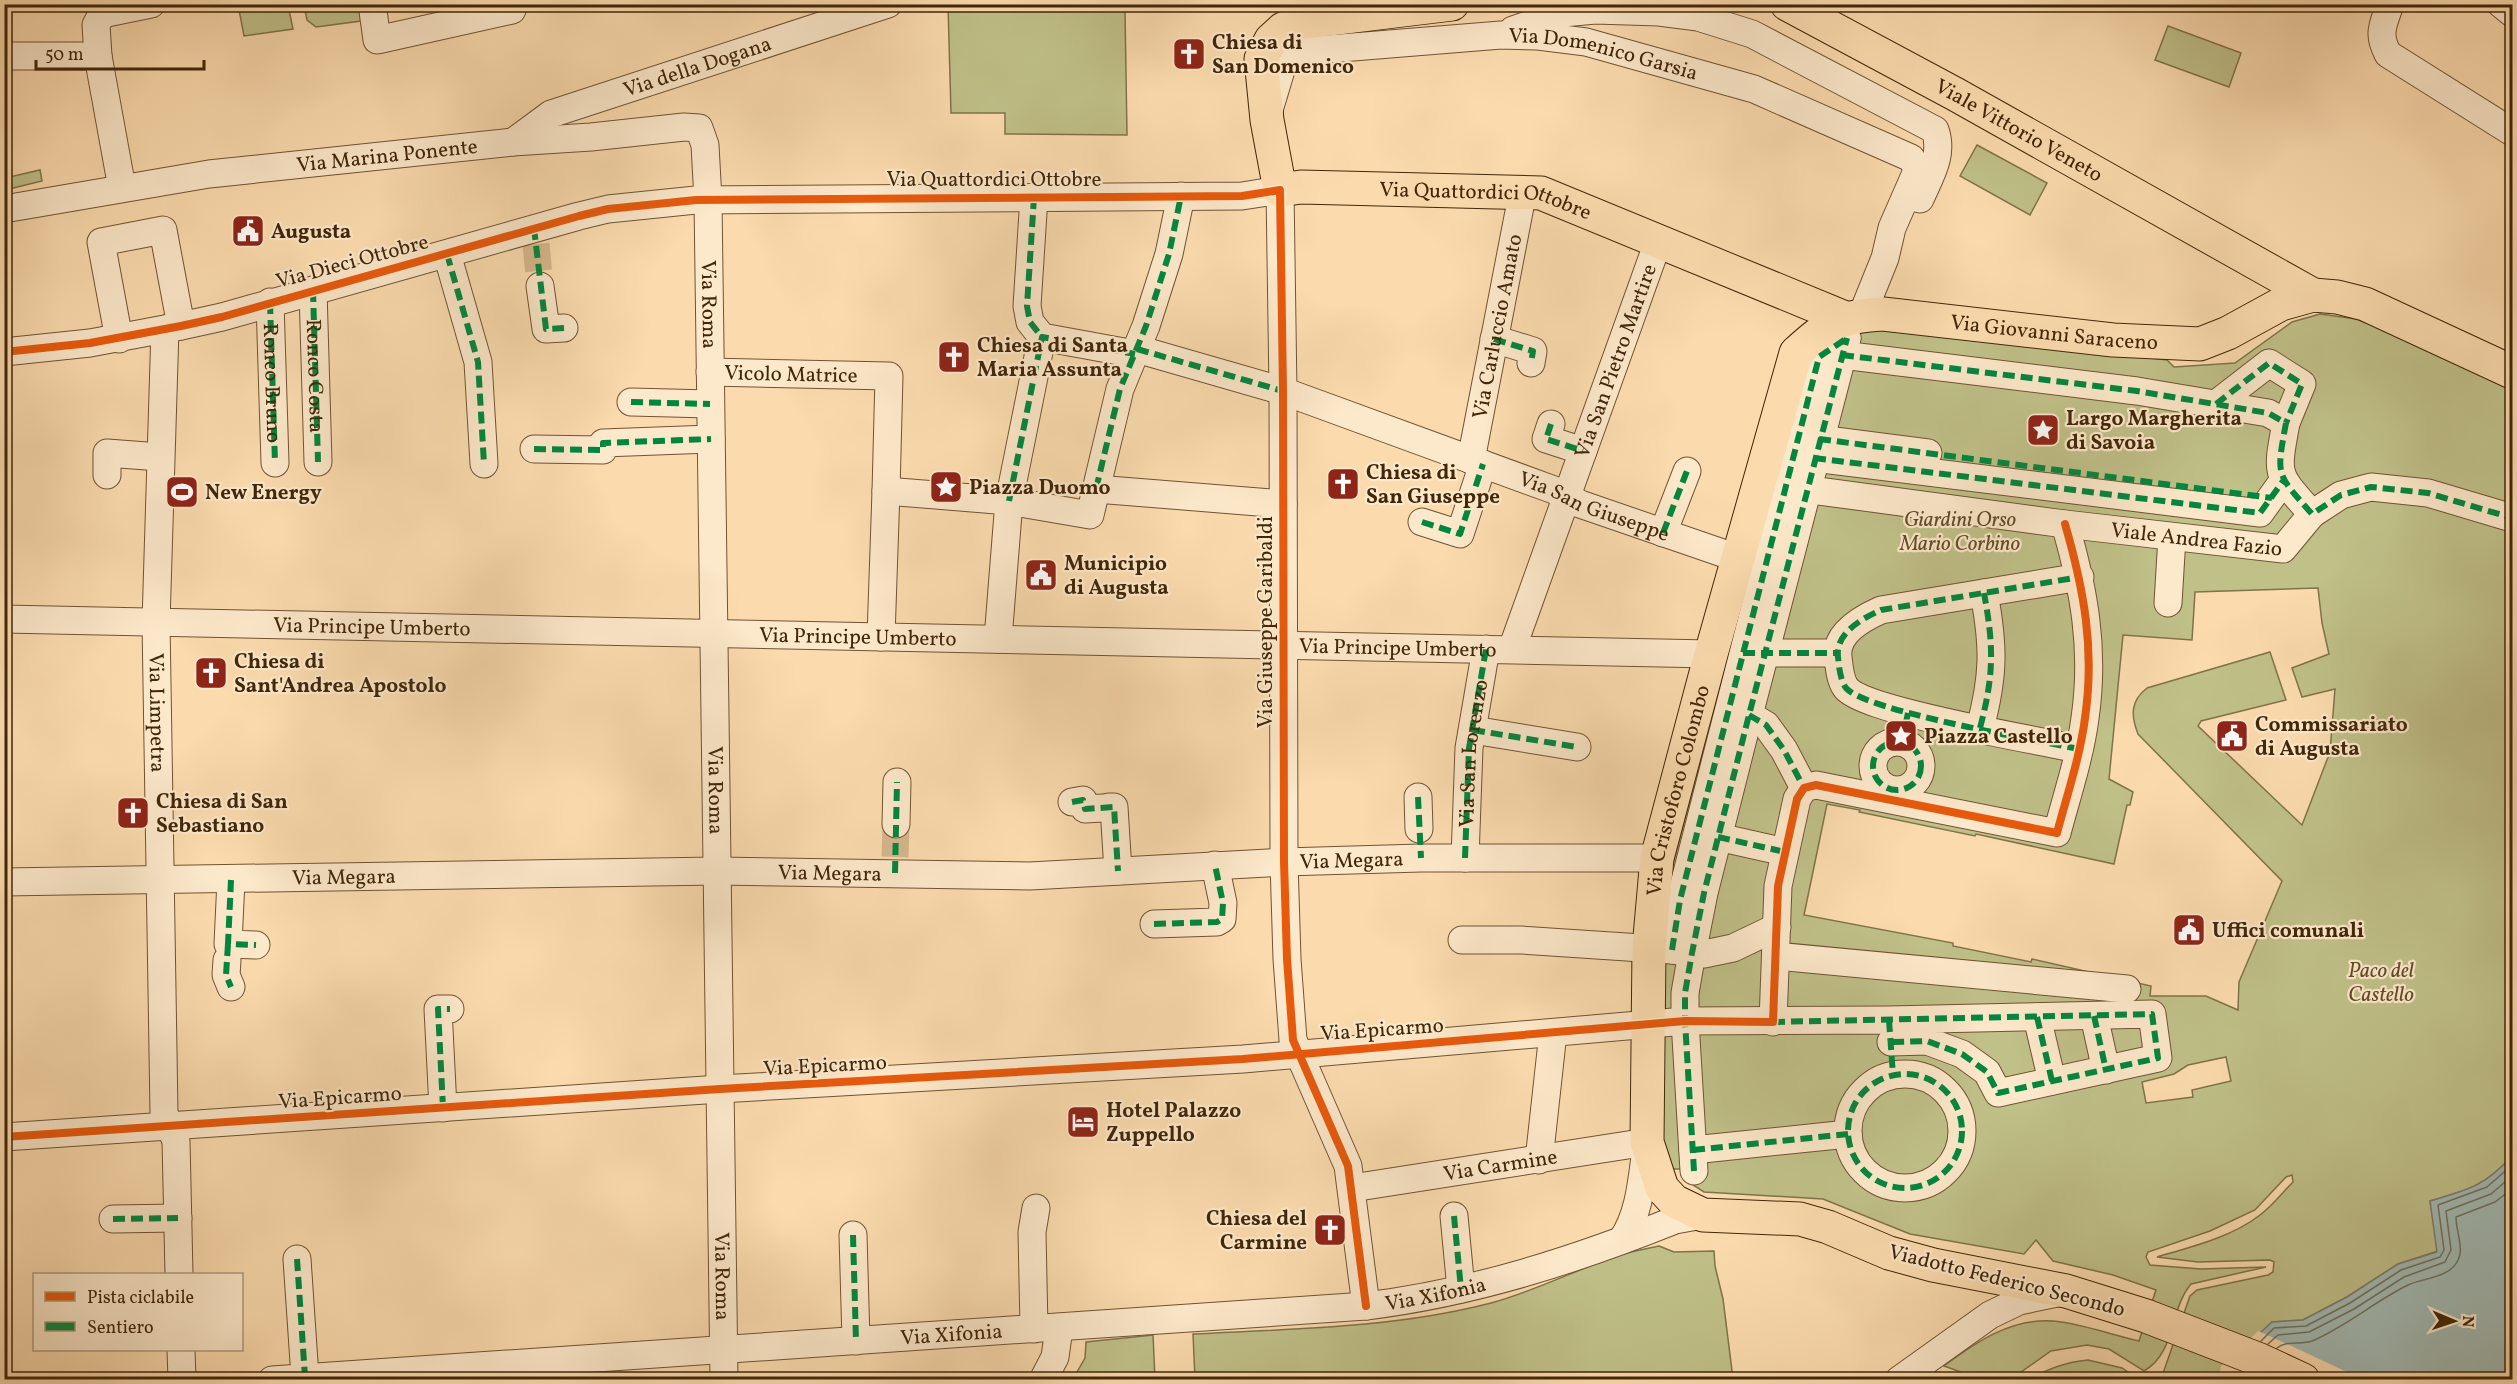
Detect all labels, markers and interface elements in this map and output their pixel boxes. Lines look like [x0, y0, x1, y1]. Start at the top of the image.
street label: Via Domenico Garsia [1508, 22, 1701, 89]
place label: Chiesa di San Domenico [1212, 29, 1354, 82]
street label: Via della Dogana [620, 30, 775, 105]
scale bar [36, 33, 204, 71]
church icon: Chiesa di San Domenico [1171, 36, 1207, 72]
text: 50 m [45, 43, 84, 68]
street label: Viale Vittorio Veneto [1929, 73, 2108, 190]
street label: Via Marina Ponente [295, 133, 479, 181]
street label: Via Quattordici Ottobre [887, 166, 1101, 195]
street label: Via Quattordici Ottobre [1379, 176, 1596, 228]
public building icon: Augusta [230, 213, 266, 249]
place label: Augusta [271, 218, 351, 247]
street label: Via Dieci Ottobre [273, 228, 432, 297]
street label: Via Carluccio Amato [1466, 232, 1530, 422]
street label: Via Roma [693, 260, 723, 349]
street label: Via San Pietro Martire [1569, 260, 1665, 463]
street label: Via Giovanni Saraceno [1949, 309, 2159, 358]
street label: Ronco Costa [298, 319, 330, 434]
street label: Ronco Bruno [255, 323, 287, 443]
place label: Chiesa di Santa Maria Assunta [977, 332, 1128, 385]
church icon: Chiesa di Santa Maria Assunta [936, 339, 972, 375]
street label: Vicolo Matrice [724, 359, 858, 391]
place label: Largo Margherita di Savoia [2066, 405, 2242, 458]
place icon: Largo Margherita di Savoia [2025, 412, 2061, 448]
place label: Chiesa di San Giuseppe [1366, 459, 1500, 512]
street label: Via San Giuseppe [1514, 465, 1673, 550]
church icon: Chiesa di San Giuseppe [1325, 466, 1361, 502]
place icon: Piazza Duomo [928, 469, 964, 505]
sports icon: New Energy [164, 474, 200, 510]
place label: Piazza Duomo [969, 474, 1111, 503]
place label: New Energy [205, 479, 322, 508]
park label: Giardini Orso Mario Corbino [1899, 506, 2021, 559]
street label: Via Giuseppe Garibaldi [1252, 516, 1281, 728]
street label: Viale Andrea Fazio [2109, 516, 2284, 565]
place label: Municipio di Augusta [1064, 550, 1169, 603]
public building icon: Municipio di Augusta [1023, 557, 1059, 593]
street label: Via Principe Umberto [273, 612, 471, 645]
street label: Via Principe Umberto [759, 621, 957, 655]
street label: Via Principe Umberto [1299, 633, 1497, 666]
place label: Chiesa di Sant'Andrea Apostolo [234, 648, 447, 701]
street label: Via Limpetra [141, 653, 171, 773]
church icon: Chiesa di Sant'Andrea Apostolo [193, 655, 229, 691]
street label: Via San Lorenzo [1453, 677, 1497, 828]
street label: Via Cristoforo Colombo [1641, 682, 1718, 897]
place label: Commissariato di Augusta [2255, 711, 2408, 764]
place icon: Piazza Castello [1883, 718, 1919, 754]
public building icon: Commissariato di Augusta [2214, 718, 2250, 754]
place label: Piazza Castello [1924, 723, 2073, 752]
street label: Via Roma [699, 746, 730, 835]
place label: Chiesa di San Sebastiano [156, 788, 288, 841]
church icon: Chiesa di San Sebastiano [115, 795, 151, 831]
street label: Via Megara [1299, 846, 1404, 878]
street label: Via Megara [778, 859, 882, 890]
street label: Via Megara [292, 863, 396, 894]
public building icon: Uffici comunali [2171, 912, 2207, 948]
place label: Uffici comunali [2212, 917, 2364, 946]
park label: Paco del Castello [2348, 957, 2414, 1010]
street label: Via Epicarmo [1319, 1012, 1445, 1049]
street label: Via Epicarmo [763, 1049, 888, 1084]
street label: Via Epicarmo [277, 1080, 403, 1117]
place label: Hotel Palazzo Zuppello [1106, 1097, 1241, 1150]
hotel icon: Hotel Palazzo Zuppello [1065, 1104, 1101, 1140]
street label: Via Carmine [1441, 1143, 1559, 1190]
place label: Chiesa del Carmine [1206, 1205, 1307, 1258]
church icon: Chiesa del Carmine [1312, 1212, 1348, 1248]
street label: Via Roma [706, 1232, 736, 1321]
street label: Viadotto Federico Secondo [1885, 1238, 2128, 1325]
street label: Via Xifonia [1383, 1271, 1489, 1319]
legend [33, 1273, 243, 1351]
text: Pista ciclabile [87, 1286, 194, 1311]
north arrow [2424, 1291, 2484, 1351]
text: N [2456, 1315, 2478, 1328]
text: Sentiero [87, 1316, 154, 1341]
street label: Via Xifonia [899, 1318, 1004, 1353]

